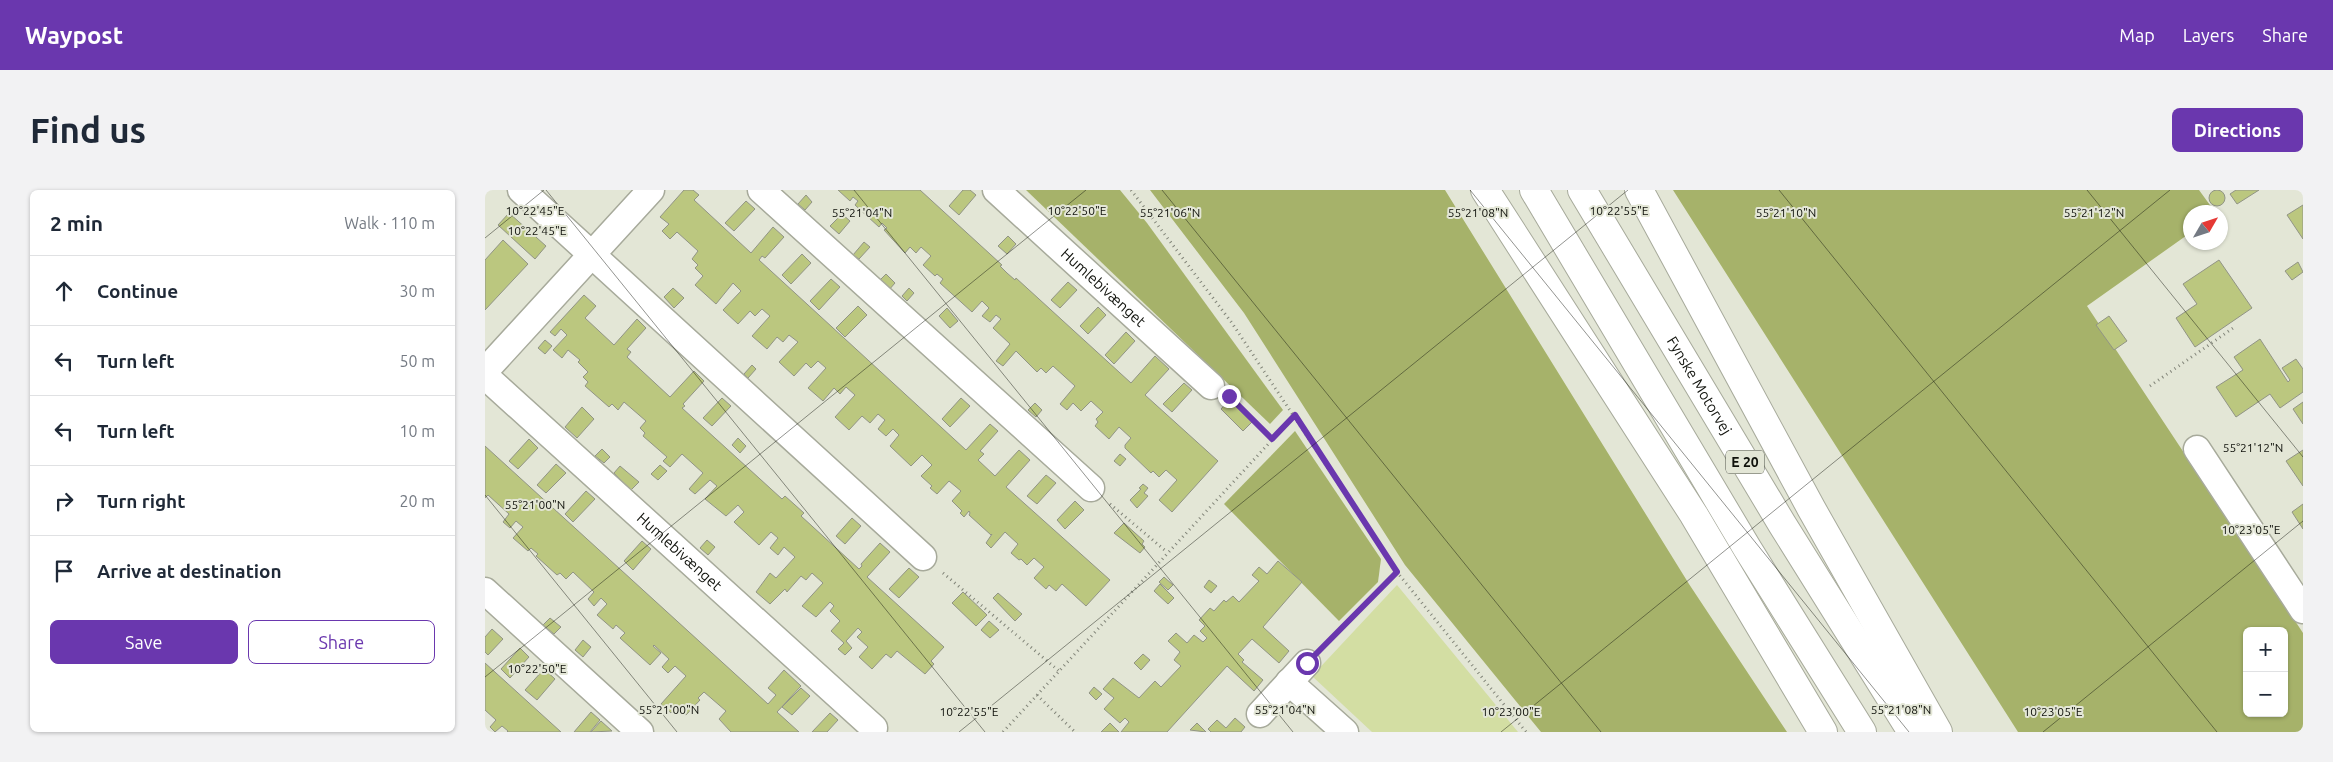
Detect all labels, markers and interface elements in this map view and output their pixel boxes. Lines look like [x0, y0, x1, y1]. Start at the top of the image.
text: Waypost [25, 22, 123, 49]
text: Map [2119, 25, 2155, 45]
text: Layers [2183, 25, 2234, 45]
text: Share [2262, 25, 2308, 45]
button: Directions [2172, 108, 2303, 152]
text: Find us [30, 110, 146, 150]
text: 10°22'45"E [506, 204, 565, 217]
text: 10°22'50"E [1048, 204, 1107, 217]
text: 10°22'55"E [1590, 204, 1649, 217]
north arrow [2183, 205, 2228, 250]
text: 55°21'04"N [832, 206, 892, 219]
text: 55°21'06"N [1140, 206, 1200, 219]
text: 55°21'08"N [1448, 206, 1508, 219]
text: 55°21'10"N [1756, 206, 1816, 219]
text: 55°21'12"N [2064, 206, 2124, 219]
text: 2 min [50, 211, 103, 235]
text: Walk · 110 m [344, 214, 435, 232]
text: 10°22'45"E [508, 224, 567, 237]
street label: Humlebivænget [1058, 245, 1149, 330]
icon: ahead [50, 277, 78, 305]
text: Continue [97, 280, 178, 302]
text: 30 m [399, 282, 435, 300]
street label: Fynske Motorvej [1664, 333, 1735, 437]
icon: left [50, 347, 78, 375]
text: Turn left [97, 350, 175, 372]
text: 50 m [399, 352, 435, 370]
route end [1218, 385, 1241, 408]
icon: left [50, 417, 78, 445]
text: Turn left [97, 420, 175, 442]
text: 10 m [399, 422, 435, 440]
text: 55°21'12"N [2223, 441, 2283, 454]
road number: E 20 [1726, 450, 1764, 474]
icon: right [50, 487, 78, 515]
text: Turn right [97, 490, 185, 512]
text: 20 m [399, 492, 435, 510]
text: 55°21'00"N [505, 498, 565, 511]
street label: Humlebivænget [634, 509, 725, 594]
text: 10°23'05"E [2222, 523, 2281, 536]
icon: arrive [50, 557, 78, 585]
text: Arrive at destination [97, 560, 282, 582]
button: Save [50, 620, 238, 664]
button: Share [248, 620, 435, 664]
map controls [2243, 627, 2288, 717]
button: + [2243, 627, 2288, 672]
route start [1296, 652, 1319, 675]
text: 10°22'50"E [508, 662, 567, 675]
button: − [2243, 672, 2288, 717]
text: 55°21'00"N [639, 703, 699, 716]
text: 55°21'04"N [1255, 703, 1315, 716]
text: 55°21'08"N [1871, 703, 1931, 716]
text: 10°22'55"E [940, 705, 999, 718]
text: 10°23'00"E [1482, 705, 1541, 718]
text: 10°23'05"E [2024, 705, 2083, 718]

